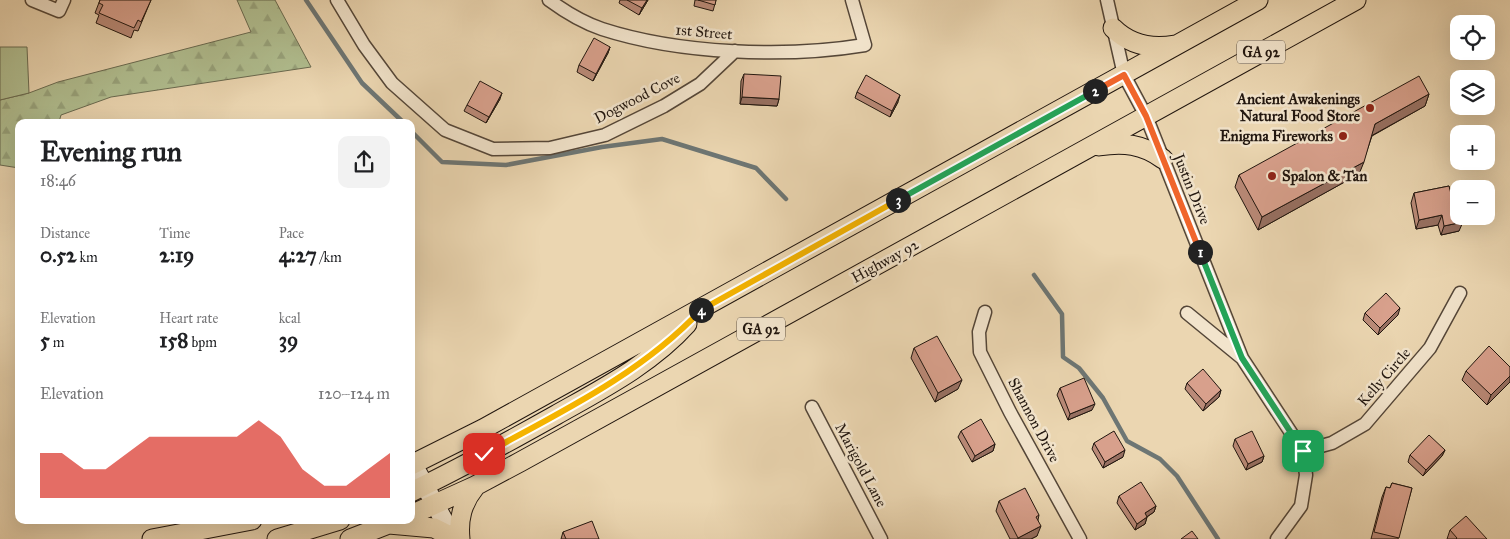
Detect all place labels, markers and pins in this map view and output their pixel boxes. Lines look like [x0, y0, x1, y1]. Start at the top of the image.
pin: 2 [1082, 78, 1108, 104]
place label: Ancient Awakenings Natural Food Store [1236, 90, 1361, 125]
marker: Ancient Awakenings Natural Food Store [1364, 102, 1376, 114]
place label: Enigma Fireworks [1220, 127, 1334, 146]
marker: Enigma Fireworks [1337, 130, 1349, 142]
place label: Spalon & Tan [1282, 167, 1368, 186]
marker: Spalon & Tan [1266, 170, 1278, 182]
pin: 3 [886, 188, 910, 212]
pin: 1 [1188, 240, 1212, 264]
pin: 4 [688, 298, 714, 322]
pin [1282, 430, 1324, 472]
pin [463, 433, 505, 475]

